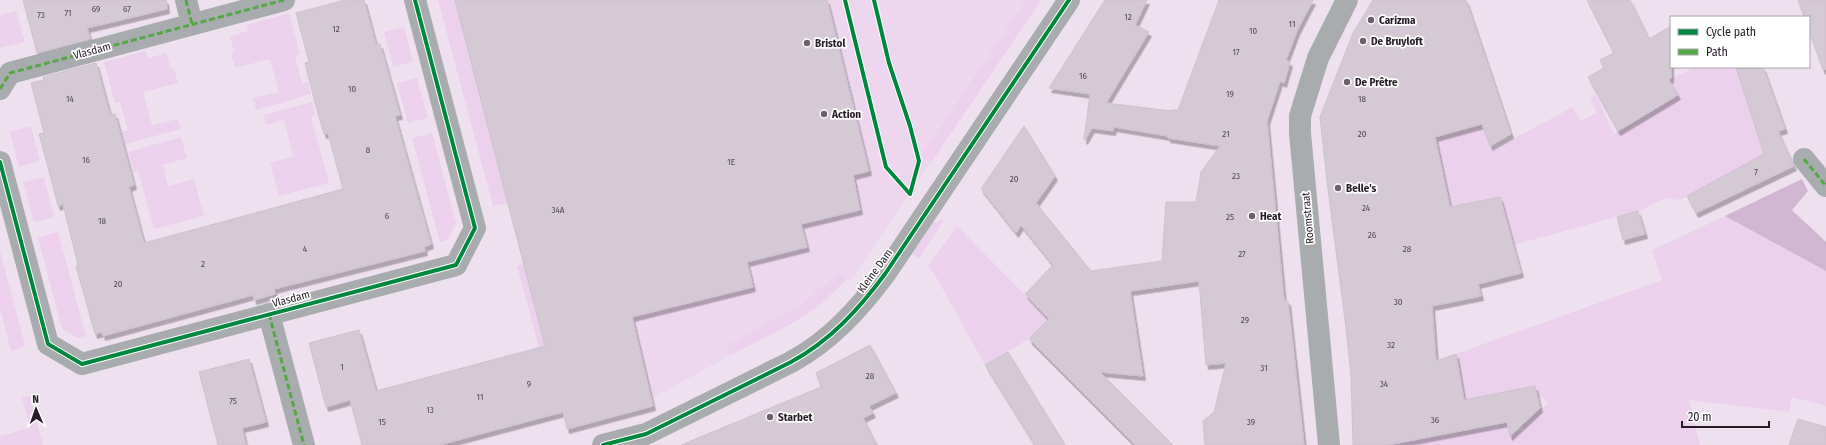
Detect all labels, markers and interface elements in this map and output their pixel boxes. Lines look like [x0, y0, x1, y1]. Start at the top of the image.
house number: 69 [92, 4, 100, 14]
house number: 67 [123, 4, 131, 14]
house number: 71 [64, 8, 72, 18]
house number: 73 [37, 10, 45, 20]
house number: 12 [1124, 12, 1132, 22]
place label: Carizma [1379, 14, 1416, 27]
marker: Carizma [1366, 15, 1376, 25]
legend [1670, 16, 1810, 68]
house number: 11 [1289, 19, 1295, 29]
house number: 12 [332, 24, 340, 34]
text: Cycle path [1706, 25, 1756, 39]
house number: 10 [1249, 26, 1257, 36]
place label: De Bruyloft [1371, 35, 1423, 48]
marker: De Bruyloft [1358, 36, 1368, 46]
place label: Bristol [815, 37, 846, 50]
marker: Bristol [802, 38, 812, 48]
street label: Vlasdam [72, 40, 112, 62]
text: Path [1706, 45, 1728, 59]
house number: 17 [1232, 47, 1240, 57]
house number: 16 [1079, 71, 1088, 81]
place label: De Prêtre [1355, 76, 1398, 89]
marker: De Prêtre [1342, 77, 1352, 87]
house number: 10 [348, 84, 356, 94]
house number: 19 [1226, 89, 1234, 99]
house number: 14 [66, 94, 75, 104]
house number: 18 [1358, 94, 1367, 104]
place label: Action [831, 108, 861, 121]
marker: Action [819, 109, 829, 119]
house number: 21 [1222, 129, 1230, 139]
house number: 20 [1358, 129, 1367, 139]
house number: 8 [366, 145, 371, 155]
house number: 16 [82, 155, 91, 165]
house number: 1E [727, 157, 735, 167]
house number: 7 [1754, 167, 1758, 177]
house number: 23 [1232, 171, 1240, 181]
house number: 20 [1010, 174, 1019, 184]
place label: Belle's [1346, 182, 1376, 195]
marker: Belle's [1333, 183, 1343, 193]
street label: Roomstraat [1299, 191, 1317, 244]
house number: 24 [1362, 203, 1371, 213]
house number: 34A [551, 205, 565, 215]
place label: Heat [1260, 210, 1282, 223]
house number: 6 [385, 211, 390, 221]
marker: Heat [1247, 211, 1257, 221]
house number: 25 [1226, 212, 1234, 222]
house number: 18 [98, 216, 107, 226]
house number: 26 [1368, 230, 1377, 240]
house number: 4 [303, 244, 308, 254]
house number: 28 [1403, 244, 1412, 254]
street label: Kleine Dam [855, 247, 895, 295]
house number: 27 [1238, 249, 1246, 259]
house number: 2 [201, 259, 205, 269]
house number: 20 [114, 279, 123, 289]
street label: Vlasdam [271, 288, 311, 310]
house number: 30 [1394, 297, 1403, 307]
house number: 29 [1241, 315, 1249, 325]
house number: 32 [1387, 340, 1395, 350]
house number: 1 [340, 362, 344, 372]
house number: 31 [1260, 363, 1268, 373]
house number: 28 [866, 371, 875, 381]
house number: 9 [527, 379, 531, 389]
house number: 34 [1380, 379, 1389, 389]
north arrow [16, 389, 56, 429]
house number: 11 [477, 392, 483, 402]
text: N [32, 393, 39, 406]
house number: 75 [229, 396, 237, 406]
scale bar [1682, 403, 1769, 429]
house number: 13 [426, 405, 434, 415]
text: 20 m [1688, 410, 1712, 424]
place label: Starbet [778, 411, 813, 424]
marker: Starbet [765, 412, 775, 422]
house number: 36 [1431, 415, 1440, 425]
house number: 15 [378, 417, 386, 427]
house number: 39 [1247, 417, 1255, 427]

